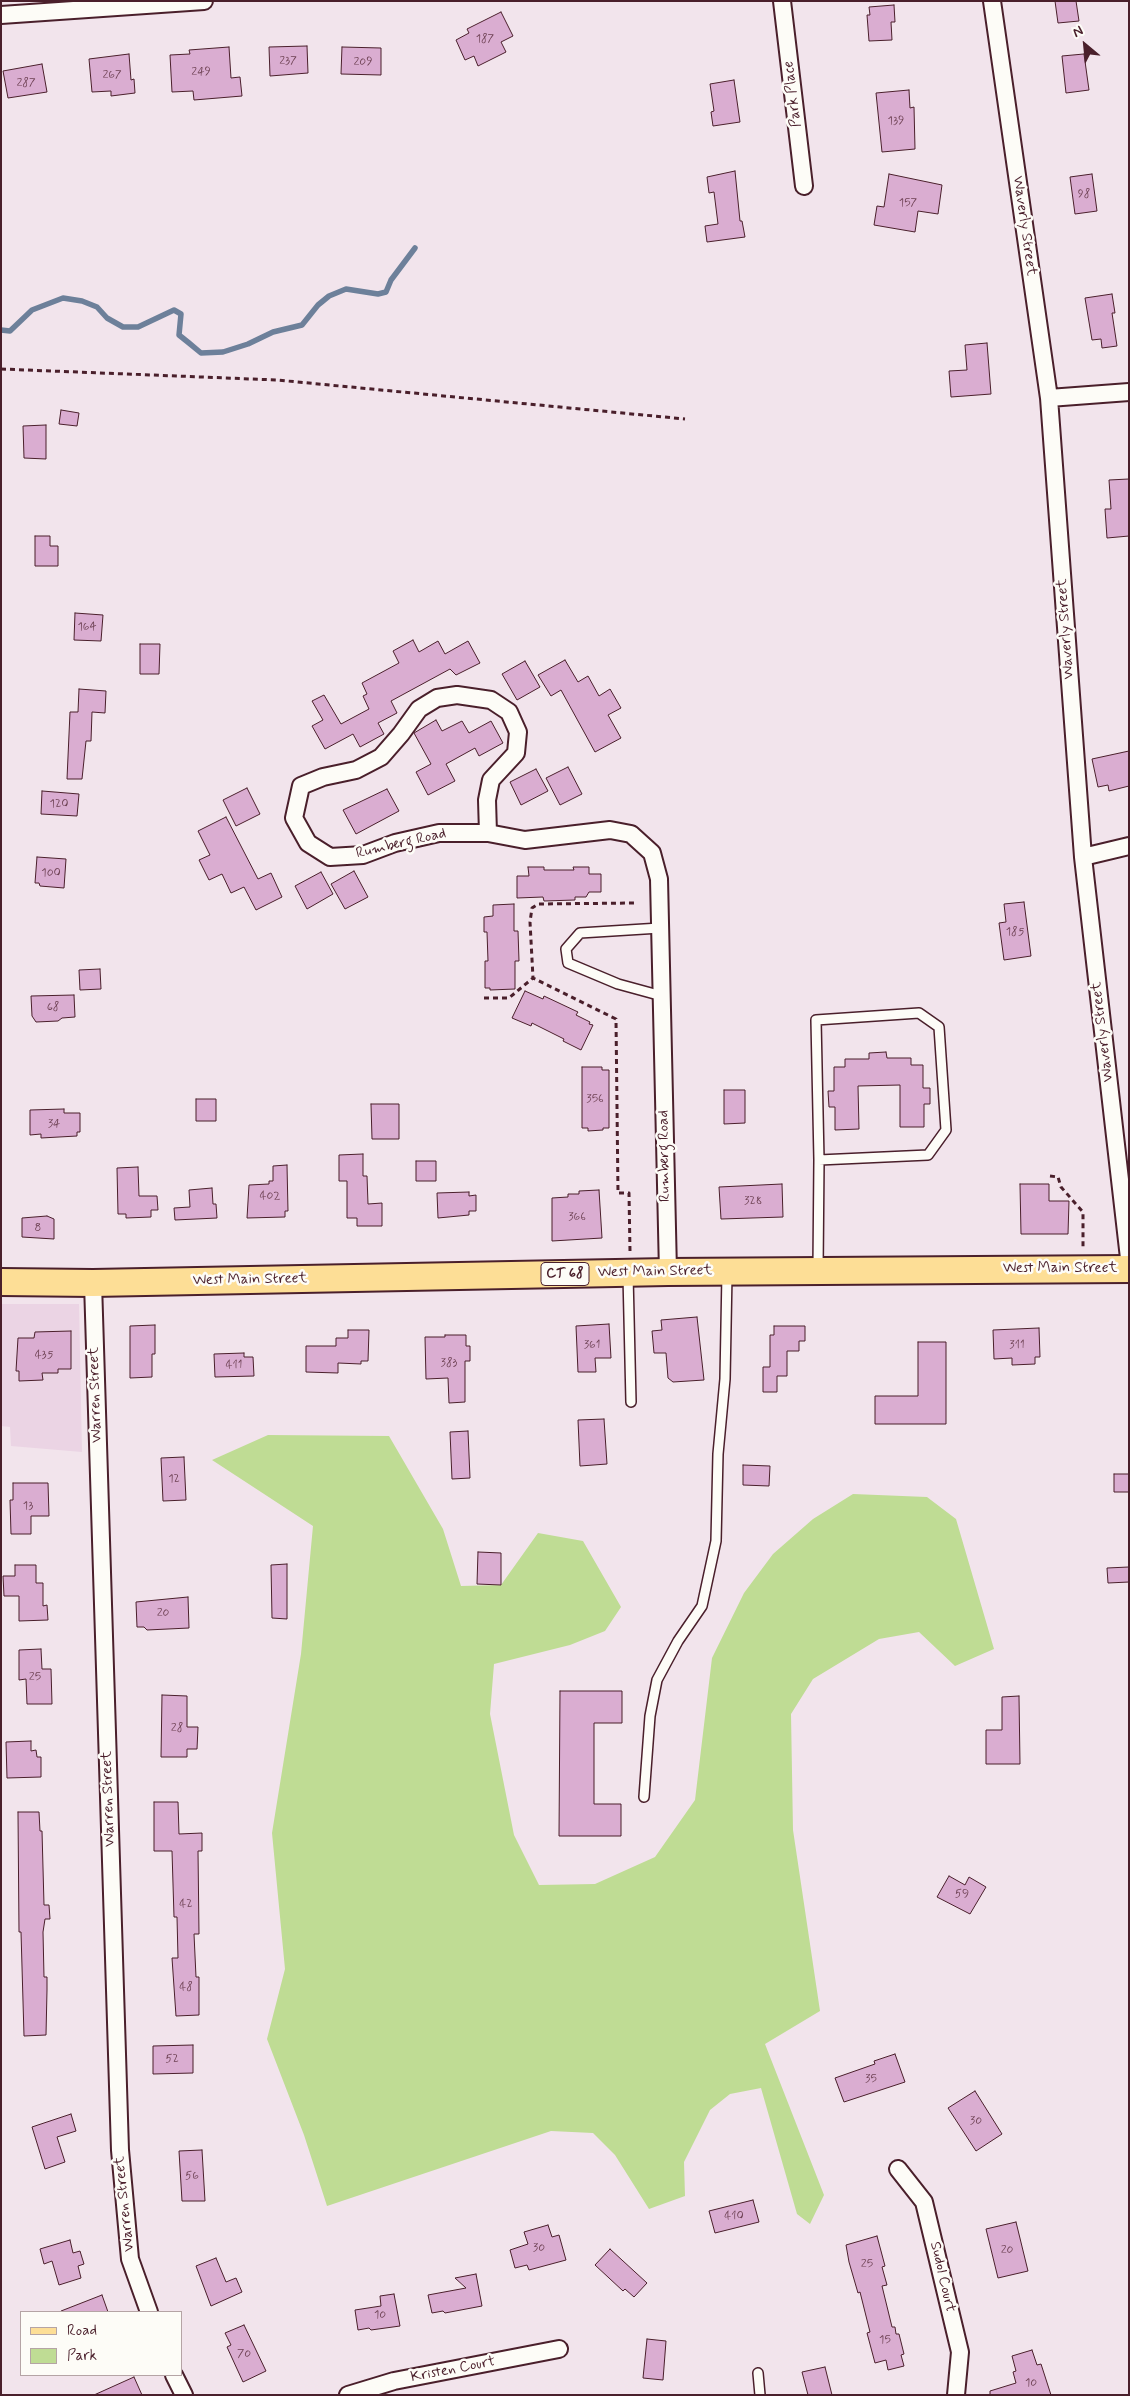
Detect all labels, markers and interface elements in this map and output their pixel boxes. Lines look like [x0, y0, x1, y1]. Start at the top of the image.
north arrow [1060, 20, 1110, 70]
text: N [1070, 22, 1086, 42]
house number: 187 [476, 32, 494, 46]
house number: 237 [279, 54, 297, 68]
house number: 209 [353, 55, 373, 69]
street label: Park Place [780, 60, 806, 128]
house number: 249 [191, 65, 211, 79]
house number: 267 [102, 68, 122, 82]
house number: 287 [16, 76, 36, 90]
house number: 139 [888, 114, 904, 128]
street label: Waverly Street [1008, 175, 1040, 277]
house number: 98 [1078, 187, 1090, 201]
house number: 157 [899, 196, 917, 210]
street label: Waverly Street [1054, 578, 1078, 680]
house number: 164 [77, 620, 97, 634]
house number: 120 [50, 797, 68, 811]
street label: Rumberg Road [354, 825, 448, 863]
house number: 100 [41, 866, 61, 880]
house number: 185 [1006, 925, 1024, 939]
street label: Waverly Street [1088, 981, 1118, 1083]
house number: 68 [47, 1000, 59, 1014]
house number: 356 [586, 1092, 604, 1106]
street label: Rumberg Road [655, 1110, 675, 1202]
house number: 34 [48, 1117, 60, 1131]
house number: 402 [260, 1189, 280, 1203]
house number: 328 [744, 1194, 762, 1208]
house number: 366 [568, 1210, 586, 1224]
house number: 8 [35, 1221, 41, 1235]
street label: West Main Street [1003, 1260, 1117, 1278]
road number: CT 68 [541, 1262, 589, 1286]
street label: West Main Street [598, 1262, 712, 1282]
street label: West Main Street [193, 1270, 307, 1290]
house number: 361 [584, 1338, 600, 1352]
house number: 311 [1009, 1338, 1025, 1352]
street label: Warren Street [85, 1347, 107, 1443]
house number: 435 [35, 1348, 53, 1362]
house number: 383 [441, 1356, 457, 1370]
house number: 411 [226, 1358, 242, 1372]
house number: 12 [168, 1472, 180, 1486]
house number: 13 [23, 1499, 33, 1513]
house number: 20 [157, 1606, 169, 1620]
house number: 25 [29, 1670, 41, 1684]
house number: 28 [171, 1721, 183, 1735]
street label: Warren Street [98, 1751, 120, 1847]
house number: 59 [955, 1887, 969, 1901]
house number: 42 [179, 1897, 193, 1911]
house number: 48 [179, 1980, 193, 1994]
house number: 52 [165, 2052, 179, 2066]
house number: 35 [865, 2072, 877, 2086]
house number: 30 [970, 2114, 982, 2128]
street label: Warren Street [111, 2155, 139, 2253]
house number: 56 [185, 2169, 199, 2183]
house number: 410 [724, 2209, 744, 2223]
street label: Sudol Court [925, 2240, 959, 2314]
house number: 30 [533, 2241, 545, 2255]
house number: 20 [1001, 2243, 1013, 2257]
house number: 25 [861, 2257, 873, 2271]
house number: 10 [374, 2308, 386, 2322]
legend [20, 2311, 182, 2376]
text: Road [67, 2321, 97, 2341]
house number: 15 [879, 2333, 891, 2347]
text: Park [67, 2346, 97, 2366]
house number: 70 [237, 2347, 251, 2361]
street label: Kristen Court [409, 2353, 497, 2387]
house number: 10 [1025, 2376, 1037, 2390]

